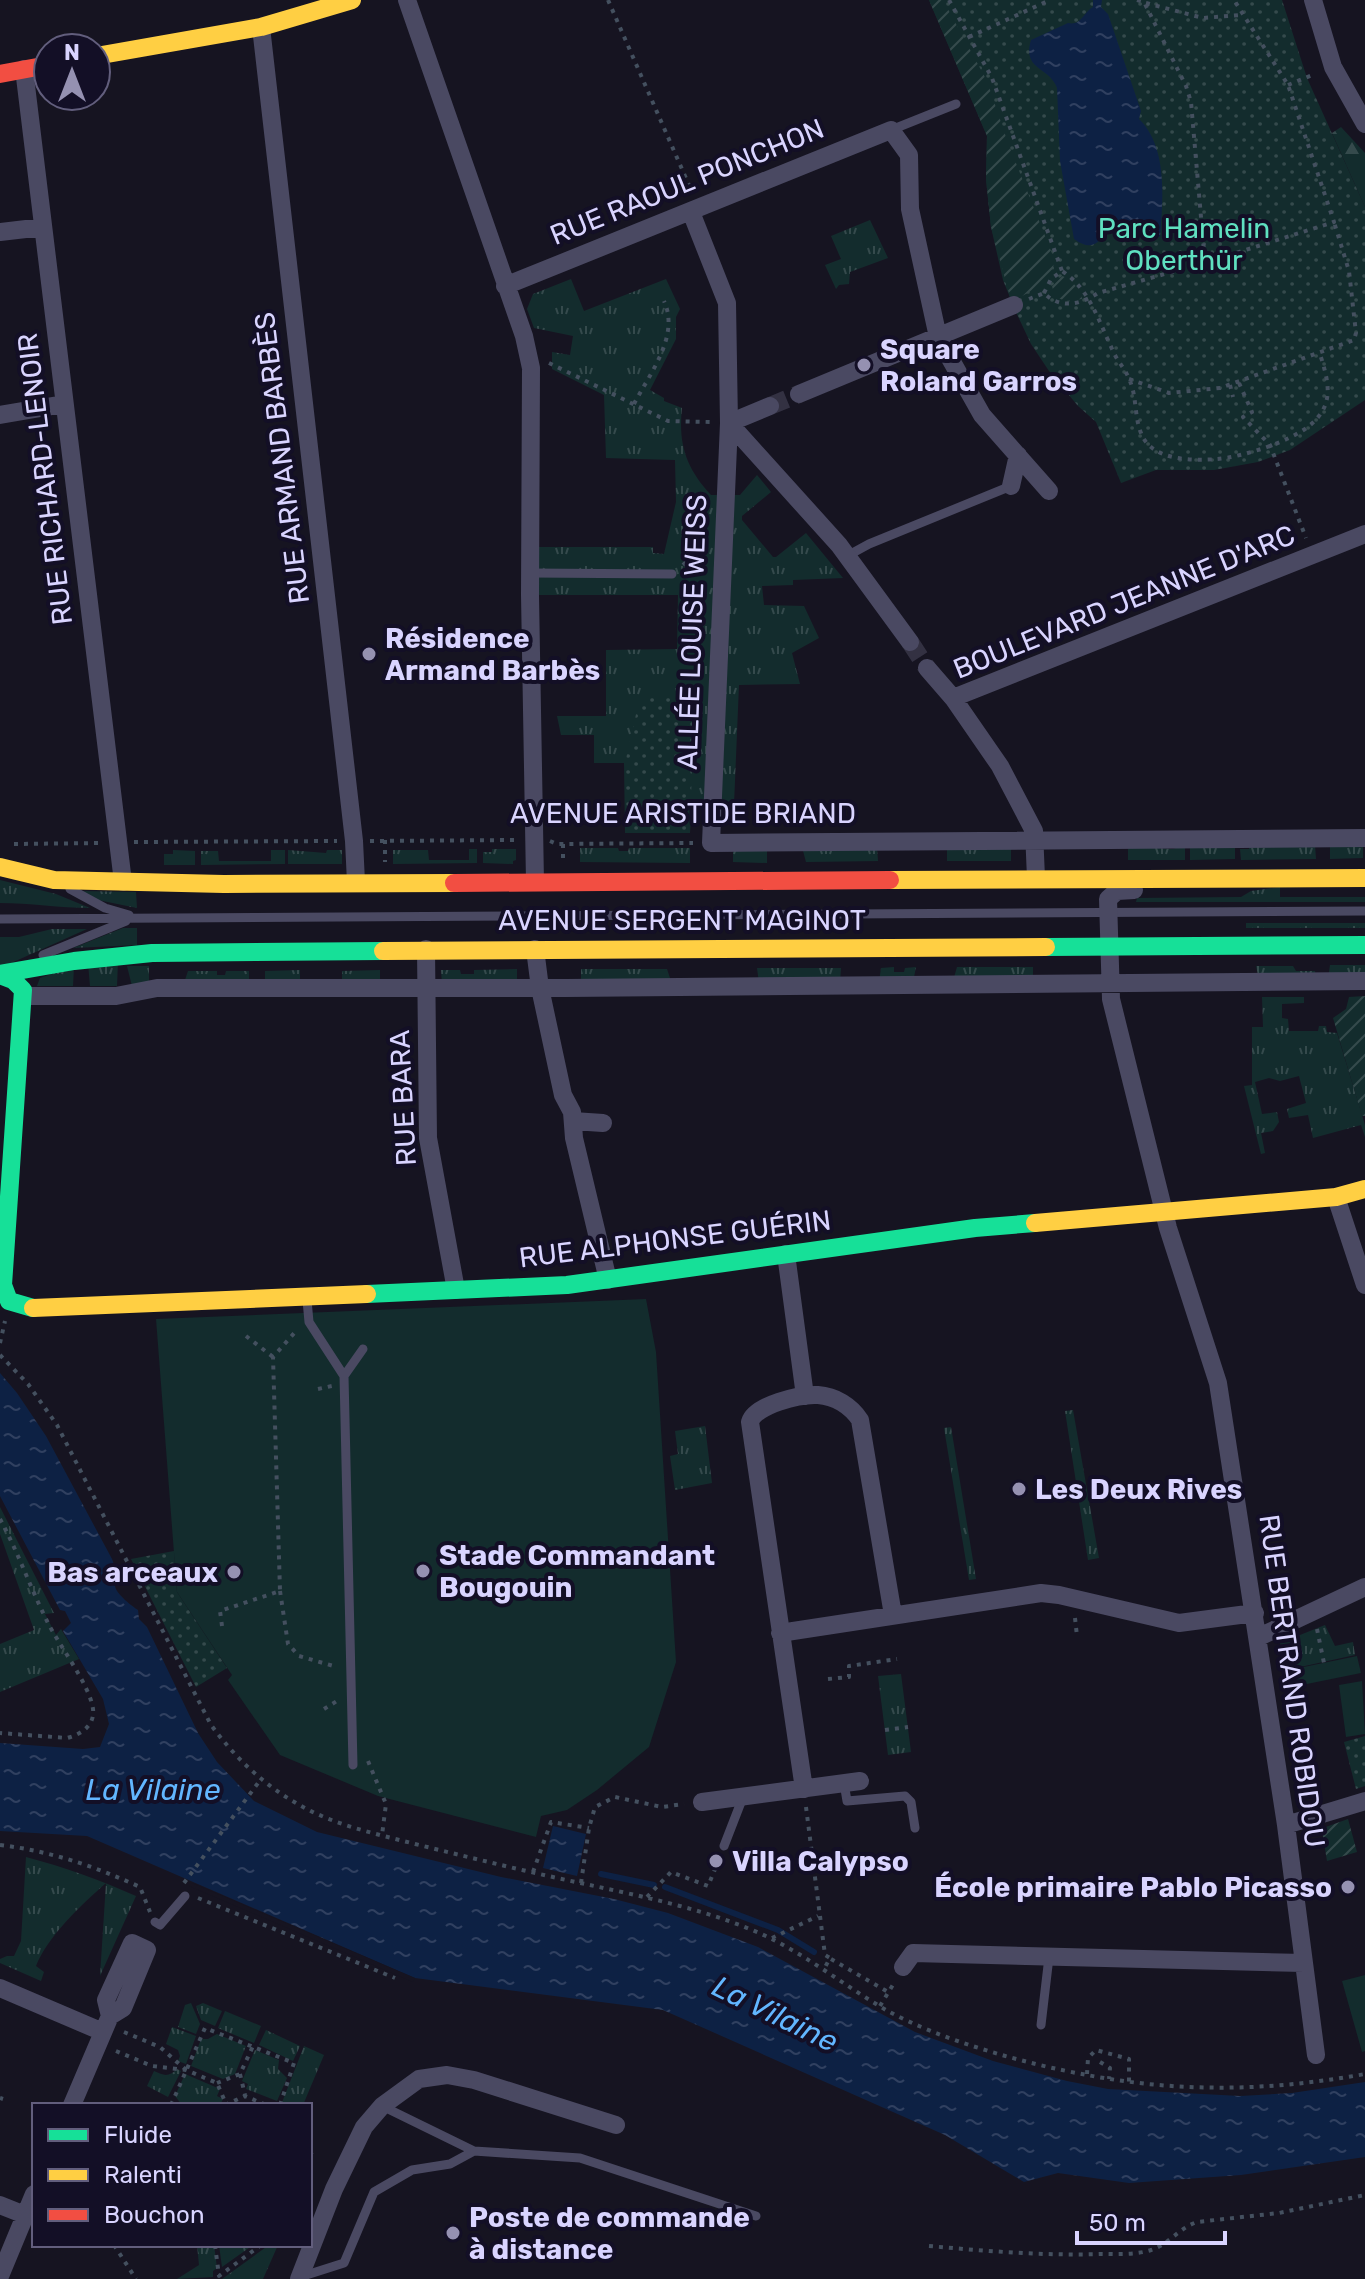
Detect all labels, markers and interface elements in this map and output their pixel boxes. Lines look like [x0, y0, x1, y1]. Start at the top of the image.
north arrow [32, 32, 112, 112]
text: N [64, 39, 80, 66]
street label: RUE RAOUL PONCHON [545, 112, 829, 252]
park label: Parc Hamelin Oberthür [1098, 212, 1270, 277]
street label: RUE ARMAND BARBÈS [248, 310, 316, 606]
street label: RUE RICHARD-LENOIR [11, 331, 79, 627]
place label: Square Roland Garros [880, 333, 1077, 398]
marker: Square Roland Garros [855, 356, 873, 374]
street label: ALLÉE LOUISE WEISS [671, 494, 713, 770]
street label: BOULEVARD JEANNE D'ARC [948, 518, 1300, 686]
place label: Résidence Armand Barbès [385, 622, 600, 687]
marker: Résidence Armand Barbès [360, 645, 378, 663]
street label: AVENUE ARISTIDE BRIAND [510, 797, 856, 830]
street label: AVENUE SERGENT MAGINOT [498, 904, 866, 937]
street label: RUE BARA [383, 1029, 423, 1167]
street label: RUE ALPHONSE GUÉRIN [517, 1203, 833, 1275]
place label: Les Deux Rives [1035, 1473, 1242, 1506]
marker: Les Deux Rives [1010, 1480, 1028, 1498]
street label: RUE BERTRAND ROBIDOU [1252, 1512, 1332, 1850]
place label: Stade Commandant Bougouin [439, 1539, 715, 1604]
place label: Bas arceaux [47, 1556, 219, 1589]
marker: Stade Commandant Bougouin [414, 1562, 432, 1580]
marker: Bas arceaux [225, 1563, 243, 1581]
water label: La Vilaine [86, 1772, 221, 1808]
place label: Villa Calypso [732, 1845, 909, 1878]
marker: Villa Calypso [707, 1852, 725, 1870]
place label: École primaire Pablo Picasso [934, 1871, 1332, 1904]
marker: École primaire Pablo Picasso [1339, 1878, 1357, 1896]
water label: La Vilaine [707, 1968, 844, 2060]
legend [32, 2103, 312, 2247]
text: Fluide [104, 2121, 172, 2149]
text: Ralenti [104, 2161, 182, 2189]
scale bar [1077, 2195, 1225, 2245]
text: Bouchon [104, 2201, 204, 2229]
place label: Poste de commande à distance [469, 2201, 750, 2266]
text: 50 m [1089, 2209, 1146, 2237]
marker: Poste de commande à distance [444, 2224, 462, 2242]

